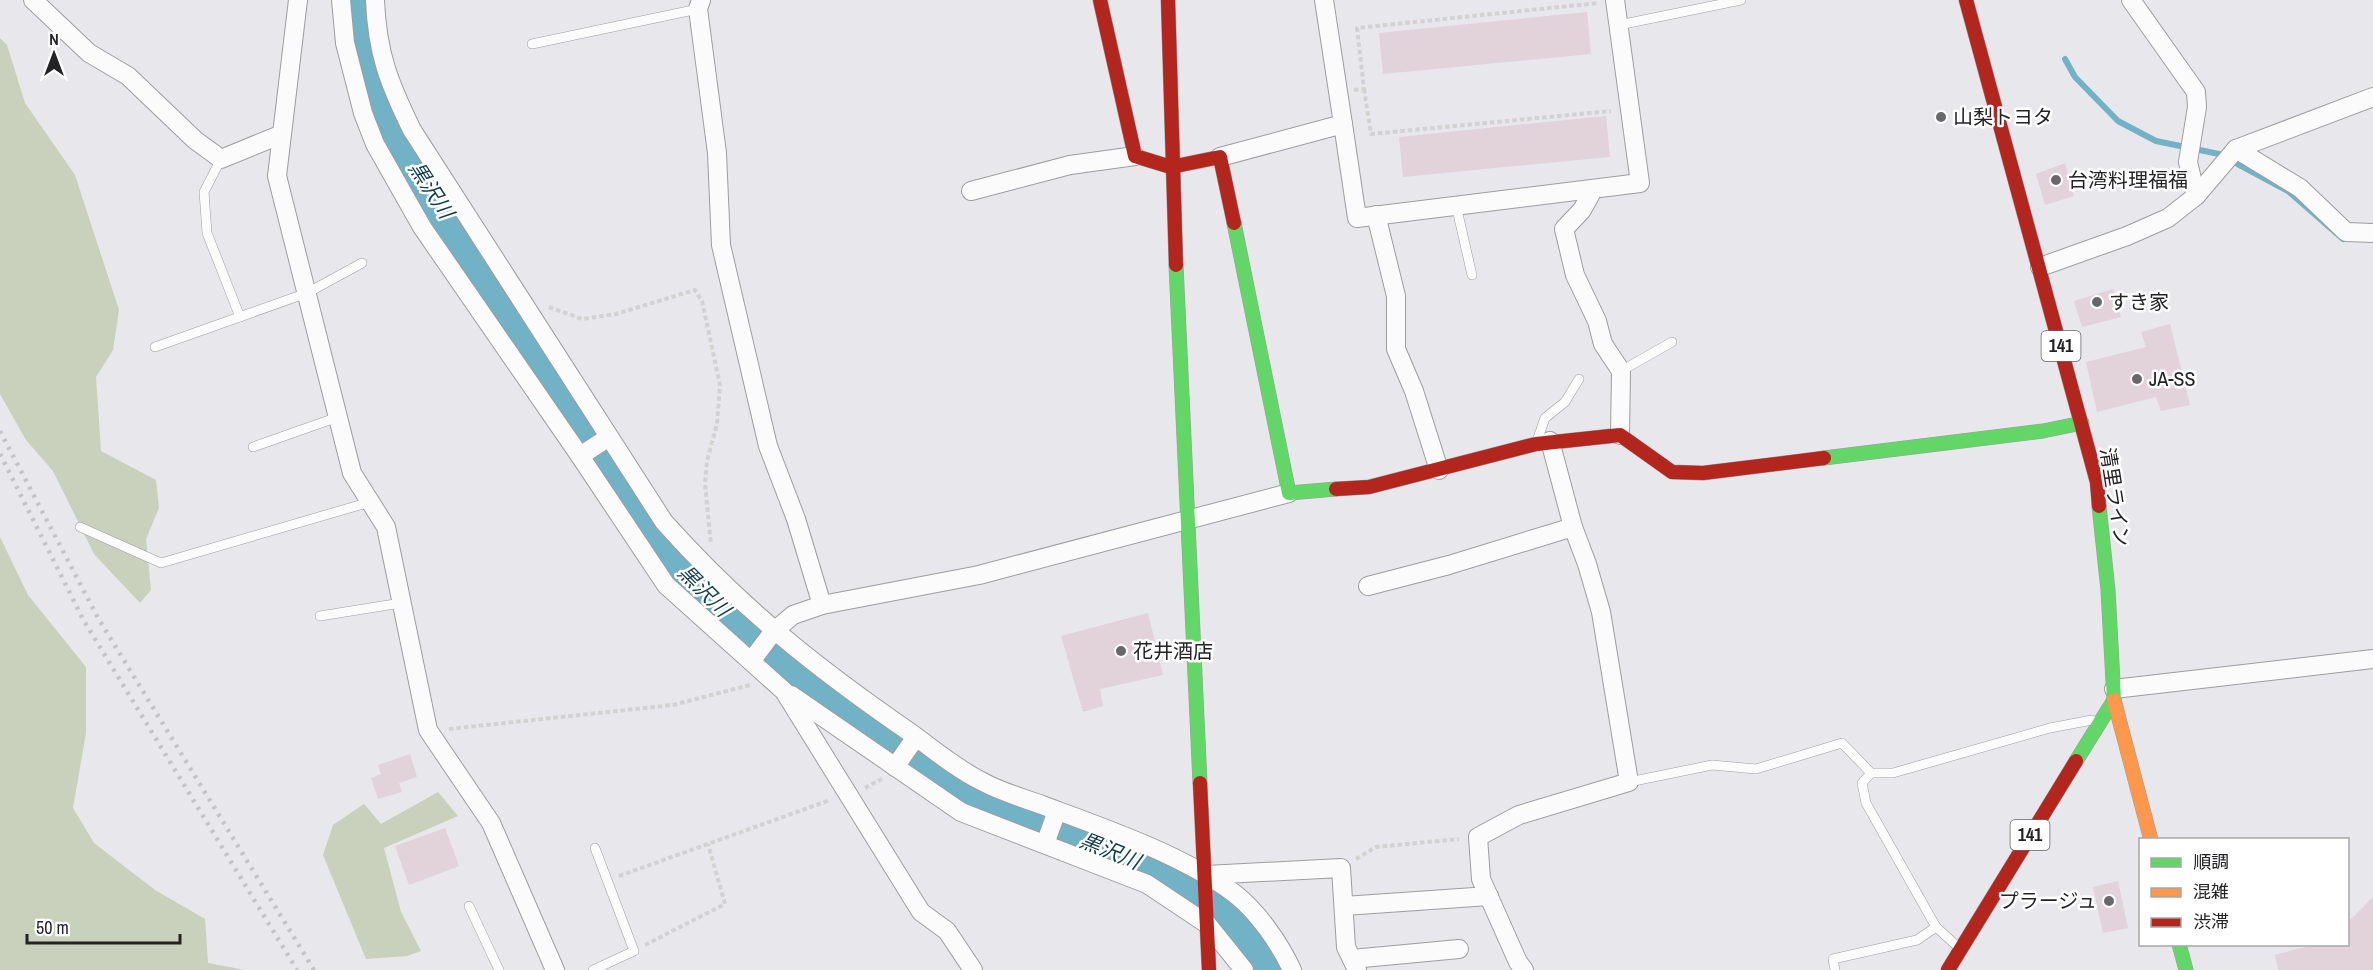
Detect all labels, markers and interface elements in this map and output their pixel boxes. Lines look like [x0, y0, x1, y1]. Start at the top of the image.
north arrow [24, 24, 84, 84]
text: N [49, 28, 59, 50]
place label: 山梨トヨタ [1953, 103, 2053, 130]
marker: 山梨トヨタ [1934, 110, 1948, 124]
water label: 黒沢川 [402, 155, 462, 226]
place label: 台湾料理福福 [2068, 166, 2188, 193]
marker: 台湾料理福福 [2049, 173, 2063, 187]
place label: すき家 [2109, 288, 2169, 315]
marker: すき家 [2090, 295, 2104, 309]
road number: 141 [2042, 331, 2080, 361]
place label: JA-SS [2149, 365, 2196, 392]
marker: JA-SS [2130, 372, 2144, 386]
street label: 清里ライン [2094, 445, 2137, 548]
water label: 黒沢川 [672, 558, 738, 625]
place label: 花井酒店 [1133, 637, 1213, 664]
marker: 花井酒店 [1114, 644, 1128, 658]
road number: 141 [2010, 820, 2050, 850]
water label: 黒沢川 [1076, 825, 1147, 877]
legend [2139, 838, 2349, 946]
text: 順調 [2193, 849, 2229, 874]
text: 混雑 [2193, 879, 2229, 904]
place label: プラージュ [1999, 887, 2097, 914]
marker: プラージュ [2102, 894, 2116, 908]
scale bar [27, 907, 180, 945]
text: 渋滞 [2193, 909, 2229, 934]
text: 50 m [36, 915, 69, 940]

